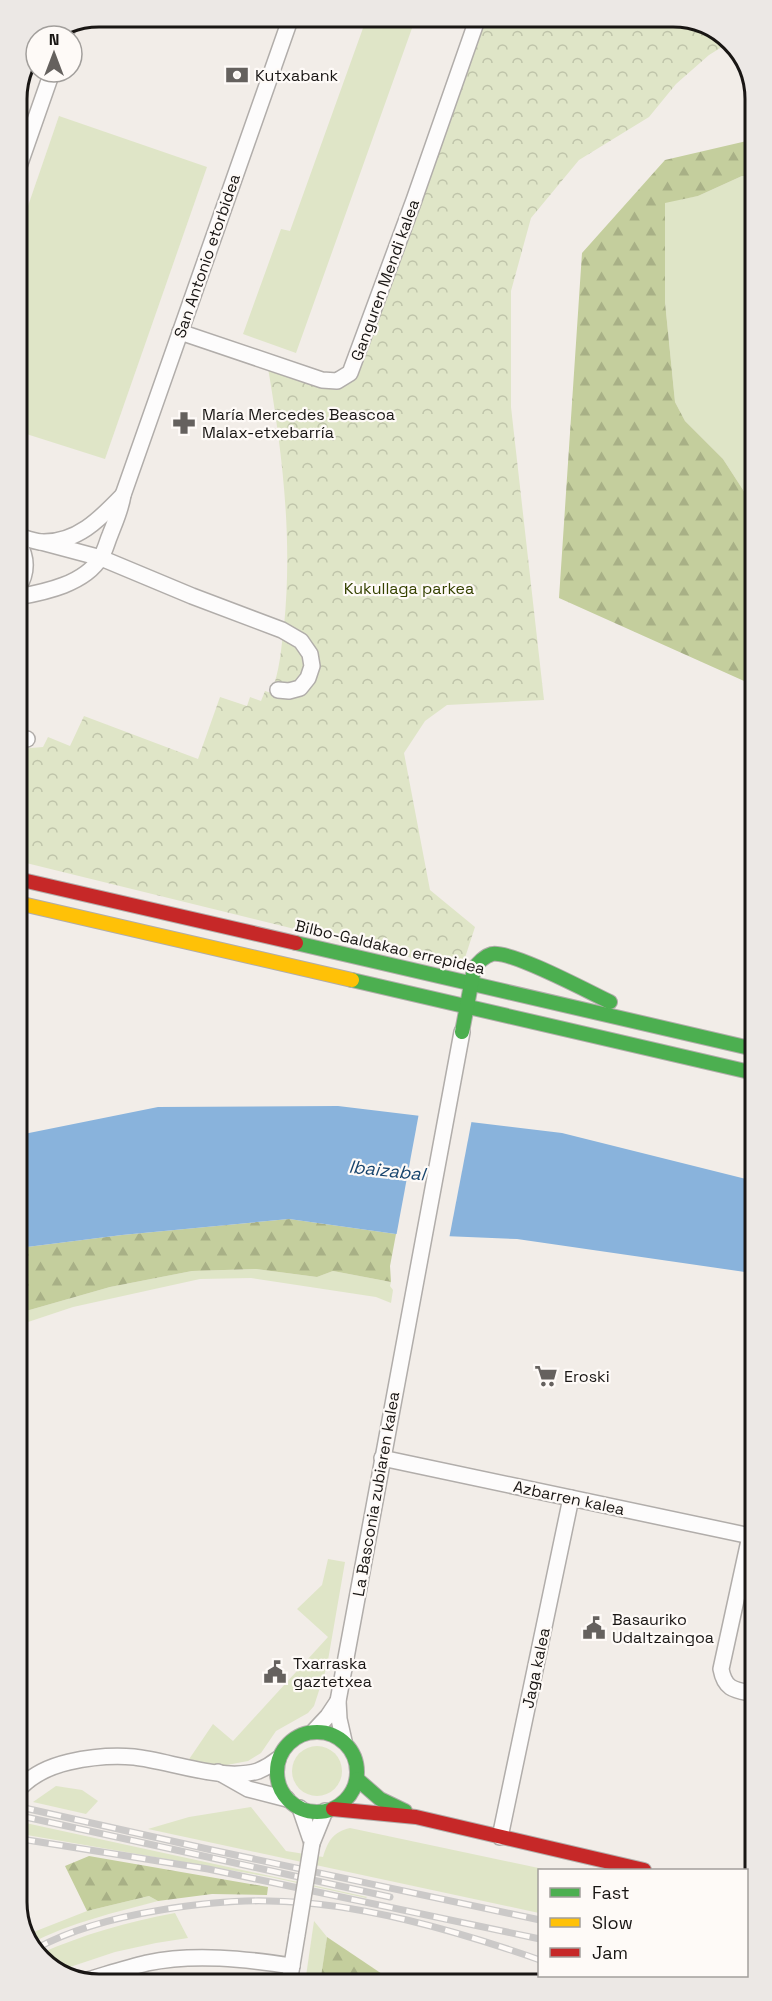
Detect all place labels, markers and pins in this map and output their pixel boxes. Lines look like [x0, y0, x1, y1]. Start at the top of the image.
bank icon: Kutxabank [224, 62, 250, 88]
place label: Kutxabank [255, 65, 339, 86]
place label: María Mercedes Beascoa Malax-etxebarría [202, 404, 395, 443]
pharmacy icon: María Mercedes Beascoa Malax-etxebarría [171, 410, 197, 436]
supermarket icon: Eroski [533, 1363, 559, 1389]
place label: Eroski [564, 1366, 610, 1387]
place label: Basauriko Udaltzaingoa [612, 1609, 714, 1648]
public building icon: Basauriko Udaltzaingoa [581, 1615, 607, 1641]
place label: Txarraska gaztetxea [293, 1653, 372, 1692]
public building icon: Txarraska gaztetxea [262, 1659, 288, 1685]

